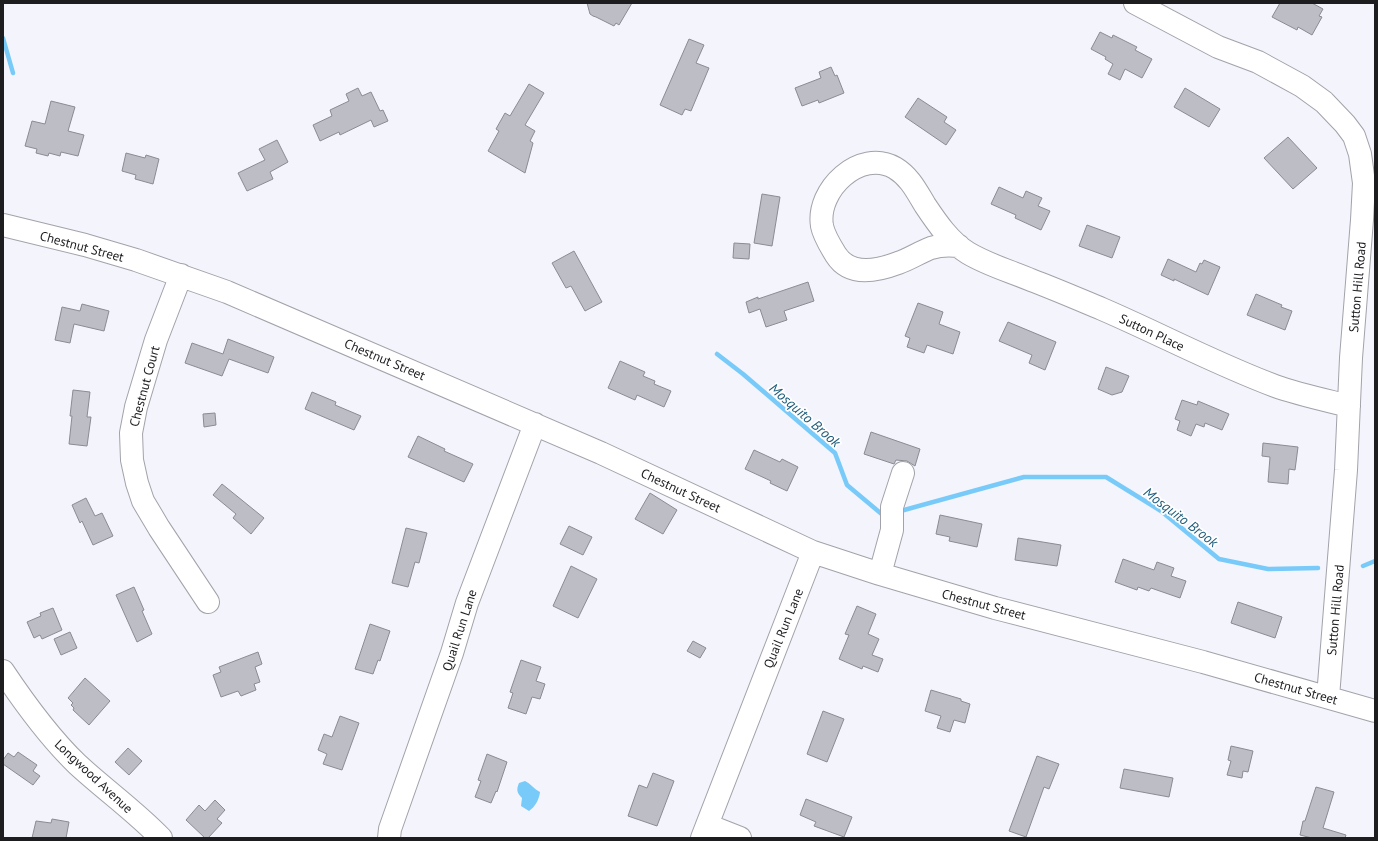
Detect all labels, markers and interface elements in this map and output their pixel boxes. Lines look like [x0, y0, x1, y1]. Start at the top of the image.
street label: Chestnut Street [38, 227, 126, 266]
street label: Sutton Hill Road [1345, 241, 1370, 333]
street label: Sutton Place [1117, 310, 1187, 355]
street label: Chestnut Street [342, 335, 428, 384]
street label: Chestnut Court [126, 343, 164, 429]
water label: Mosquito Brook [766, 379, 845, 451]
street label: Chestnut Street [638, 465, 724, 517]
water label: Mosquito Brook [1140, 483, 1222, 551]
street label: Sutton Hill Road [1323, 564, 1348, 656]
street label: Chestnut Street [940, 585, 1028, 624]
street label: Quail Run Lane [760, 586, 807, 671]
street label: Quail Run Lane [438, 587, 481, 673]
street label: Chestnut Street [1252, 668, 1340, 709]
street label: Longwood Avenue [51, 736, 136, 817]

